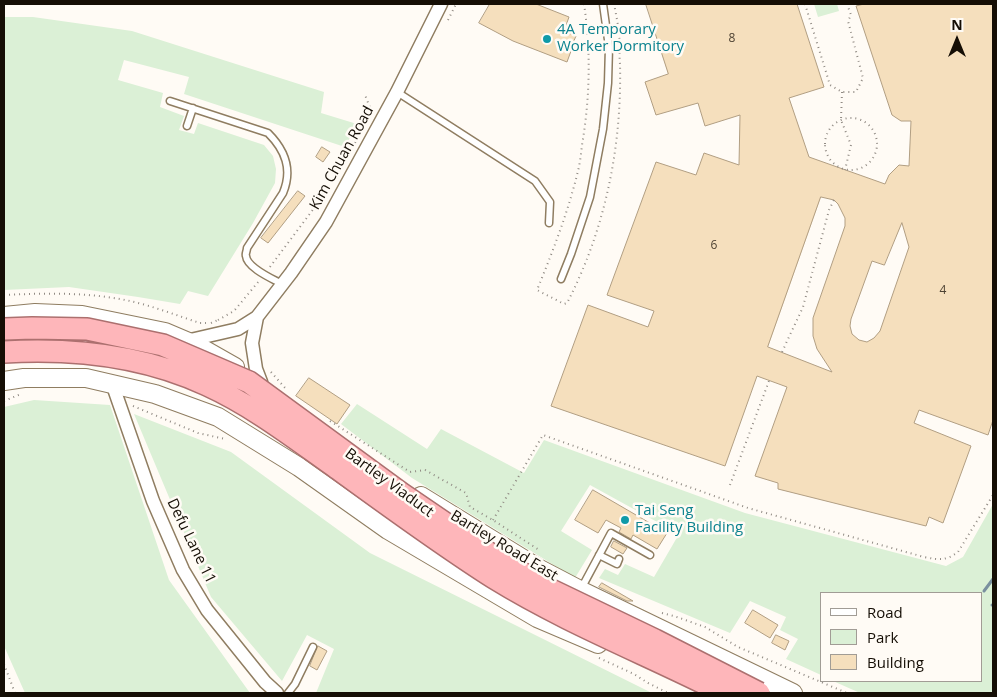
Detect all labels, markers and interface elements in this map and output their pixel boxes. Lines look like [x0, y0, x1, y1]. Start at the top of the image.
north arrow [932, 15, 982, 65]
text: N [951, 15, 963, 34]
place label: 4A Temporary Worker Dormitory [557, 21, 684, 56]
house number: 8 [729, 32, 735, 46]
marker: 4A Temporary Worker Dormitory [541, 33, 553, 45]
street label: Kim Chuan Road [306, 103, 378, 213]
house number: 6 [711, 239, 717, 253]
house number: 4 [940, 284, 946, 298]
street label: Bartley Viaduct [341, 445, 437, 521]
street label: Defu Lane 11 [163, 496, 219, 586]
place label: Tai Seng Facility Building [635, 502, 743, 537]
street label: Bartley Road East [447, 507, 561, 585]
marker: Tai Seng Facility Building [619, 514, 631, 526]
legend [820, 592, 982, 682]
text: Road [867, 602, 903, 622]
text: Park [867, 627, 898, 647]
text: Building [867, 652, 924, 672]

